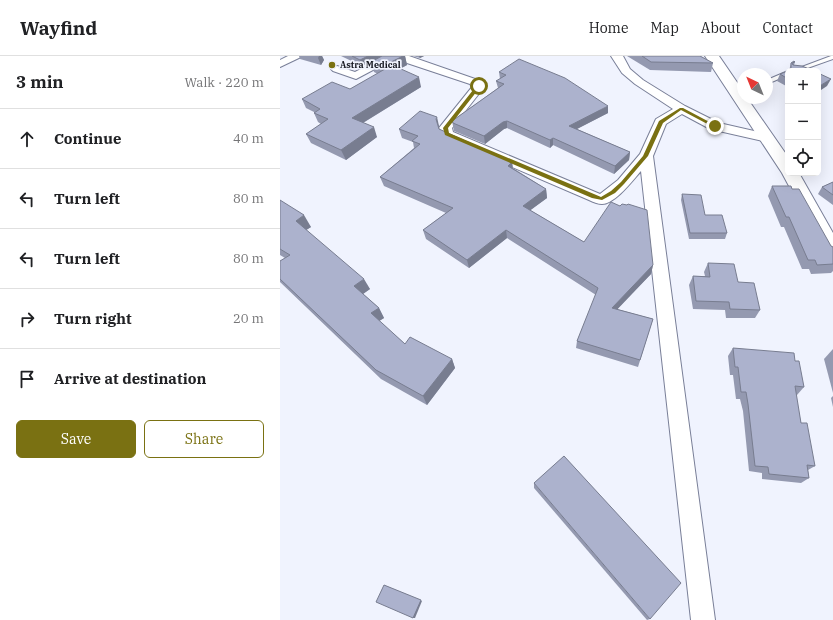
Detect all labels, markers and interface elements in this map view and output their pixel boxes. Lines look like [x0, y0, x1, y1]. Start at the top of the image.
text: Wayfind [20, 16, 97, 40]
text: Home [589, 19, 628, 37]
text: Map [650, 19, 679, 37]
text: About [701, 19, 740, 37]
text: Contact [762, 19, 813, 37]
place label: Astra Medical [340, 59, 401, 70]
marker: Astra Medical [327, 60, 337, 70]
north arrow [737, 68, 773, 104]
map controls [785, 68, 821, 176]
button: + [785, 68, 821, 104]
text: 3 min [16, 71, 64, 93]
text: Walk · 220 m [185, 74, 264, 91]
route start [470, 77, 488, 95]
button: − [785, 104, 821, 140]
route end [706, 117, 724, 135]
icon: ahead [16, 128, 38, 150]
text: Continue [54, 129, 121, 148]
text: 40 m [233, 130, 264, 147]
button: locate [785, 140, 821, 176]
icon: left [16, 188, 38, 210]
text: Turn left [54, 189, 120, 208]
text: 80 m [233, 190, 264, 207]
icon: left [16, 248, 38, 270]
text: Turn left [54, 249, 120, 268]
text: 80 m [233, 250, 264, 267]
icon: right [16, 308, 38, 330]
text: Turn right [54, 309, 132, 328]
text: 20 m [233, 310, 264, 327]
icon: arrive [16, 368, 38, 390]
text: Arrive at destination [54, 369, 206, 388]
button: Save [16, 420, 136, 458]
button: Share [144, 420, 264, 458]

